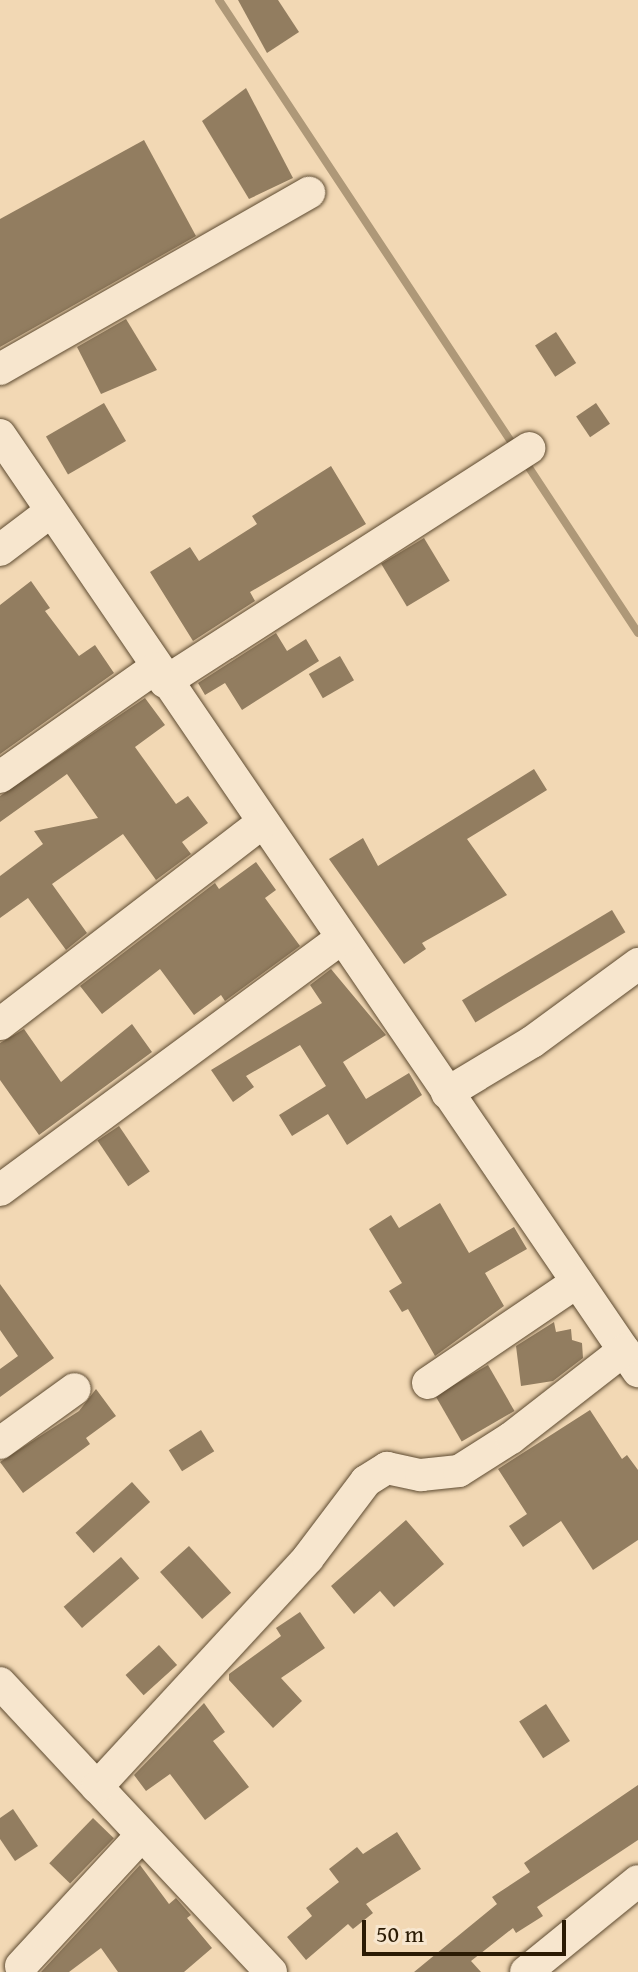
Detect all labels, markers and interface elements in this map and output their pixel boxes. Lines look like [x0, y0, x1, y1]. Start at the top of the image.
scale bar [366, 1904, 570, 1954]
text: 50 m [376, 1916, 424, 1951]

